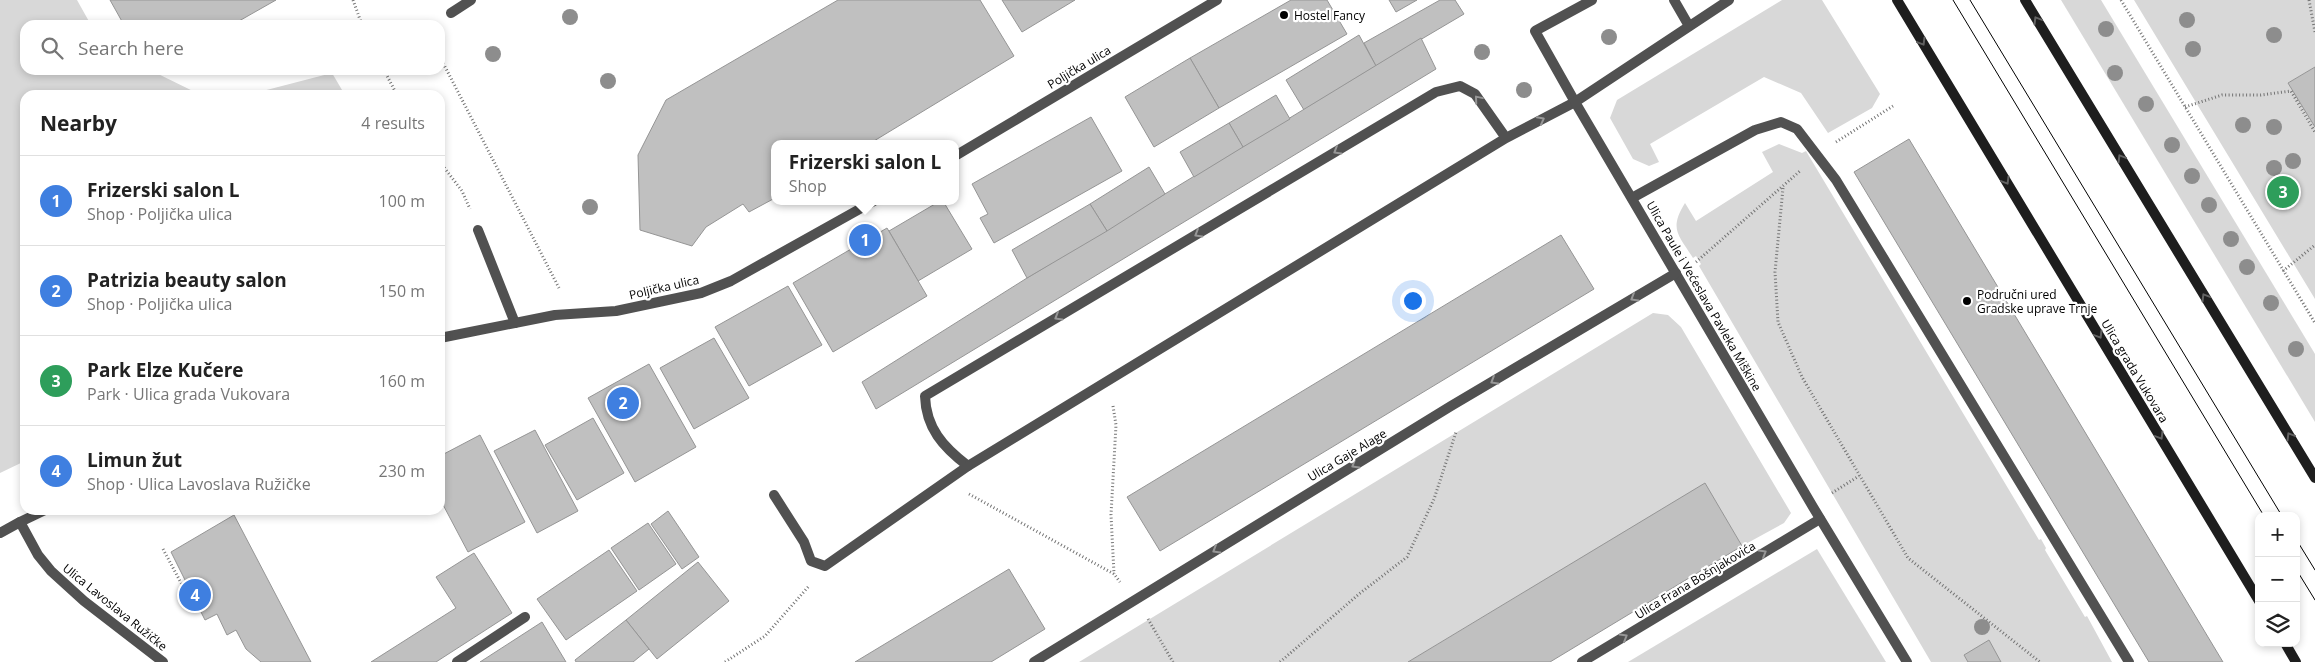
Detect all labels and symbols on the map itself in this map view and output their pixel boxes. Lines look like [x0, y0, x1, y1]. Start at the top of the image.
place label: Hostel Fancy [1294, 7, 1366, 24]
marker: Hostel Fancy [1278, 9, 1290, 21]
one-way arrow [2033, 16, 2043, 25]
one-way arrow [1916, 36, 1926, 45]
street label: Poljička ulica [1044, 41, 1114, 93]
one-way arrow [1475, 96, 1483, 105]
one-way arrow [1535, 116, 1544, 126]
one-way arrow [1334, 144, 1343, 154]
one-way arrow [2118, 155, 2128, 164]
pin: 3 [2267, 173, 2299, 211]
one-way arrow [2000, 175, 2010, 184]
street label: Ulica Paule i Većeslava Pavleka Miškine [1642, 198, 1766, 394]
pin: 1 [849, 221, 881, 259]
one-way arrow [1194, 227, 1203, 237]
street label: Poljička ulica [627, 271, 701, 303]
place label: Područni ured Gradske uprave Trnje [1977, 286, 2098, 317]
your location [1400, 288, 1426, 314]
one-way arrow [1630, 291, 1639, 301]
one-way arrow [2202, 294, 2212, 303]
marker: Područni ured Gradske uprave Trnje [1961, 295, 1973, 307]
one-way arrow [1054, 310, 1063, 320]
street label: Ulica grada Vukovara [2097, 316, 2173, 426]
one-way arrow [2093, 330, 2103, 339]
one-way arrow [1490, 374, 1499, 384]
pin: 2 [607, 384, 639, 422]
street label: Ulica Gaje Alage [1304, 425, 1390, 485]
one-way arrow [2153, 430, 2163, 439]
one-way arrow [2286, 433, 2296, 442]
one-way arrow [1351, 458, 1360, 468]
street label: Ulica Frana Bošnjakovića [1631, 537, 1759, 623]
one-way arrow [1213, 543, 1222, 553]
one-way arrow [1758, 550, 1767, 560]
street label: Ulica Lavoslava Ružičke [59, 560, 171, 655]
pin: 4 [179, 576, 211, 614]
one-way arrow [1619, 633, 1628, 643]

